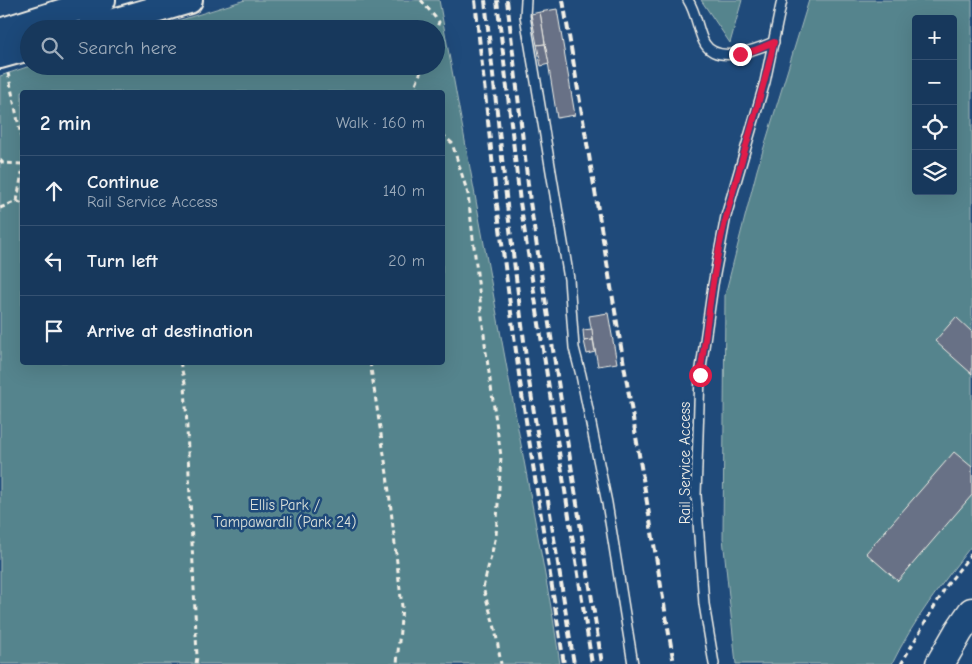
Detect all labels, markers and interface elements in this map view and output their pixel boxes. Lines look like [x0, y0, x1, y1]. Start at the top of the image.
map controls [912, 15, 957, 195]
button: + [912, 15, 957, 60]
search box [20, 20, 445, 75]
icon: search [38, 34, 66, 62]
text: Search here [78, 37, 177, 59]
route end [729, 43, 752, 66]
button: − [912, 60, 957, 105]
button: locate [912, 105, 957, 150]
text: 2 min [40, 111, 91, 135]
text: Walk · 160 m [336, 114, 425, 132]
button: layers [912, 150, 957, 195]
text: Continue [87, 171, 159, 193]
icon: ahead [40, 177, 68, 205]
text: 140 m [383, 182, 425, 200]
text: Rail Service Access [87, 193, 218, 211]
icon: left [40, 247, 68, 275]
text: Turn left [87, 250, 158, 272]
text: 20 m [388, 252, 425, 270]
icon: arrive [40, 317, 68, 345]
text: Arrive at destination [87, 320, 253, 342]
route start [689, 364, 712, 387]
street label: Rail Service Access [676, 402, 694, 524]
park label: Ellis Park / Tampawardli (Park 24) [213, 496, 357, 531]

